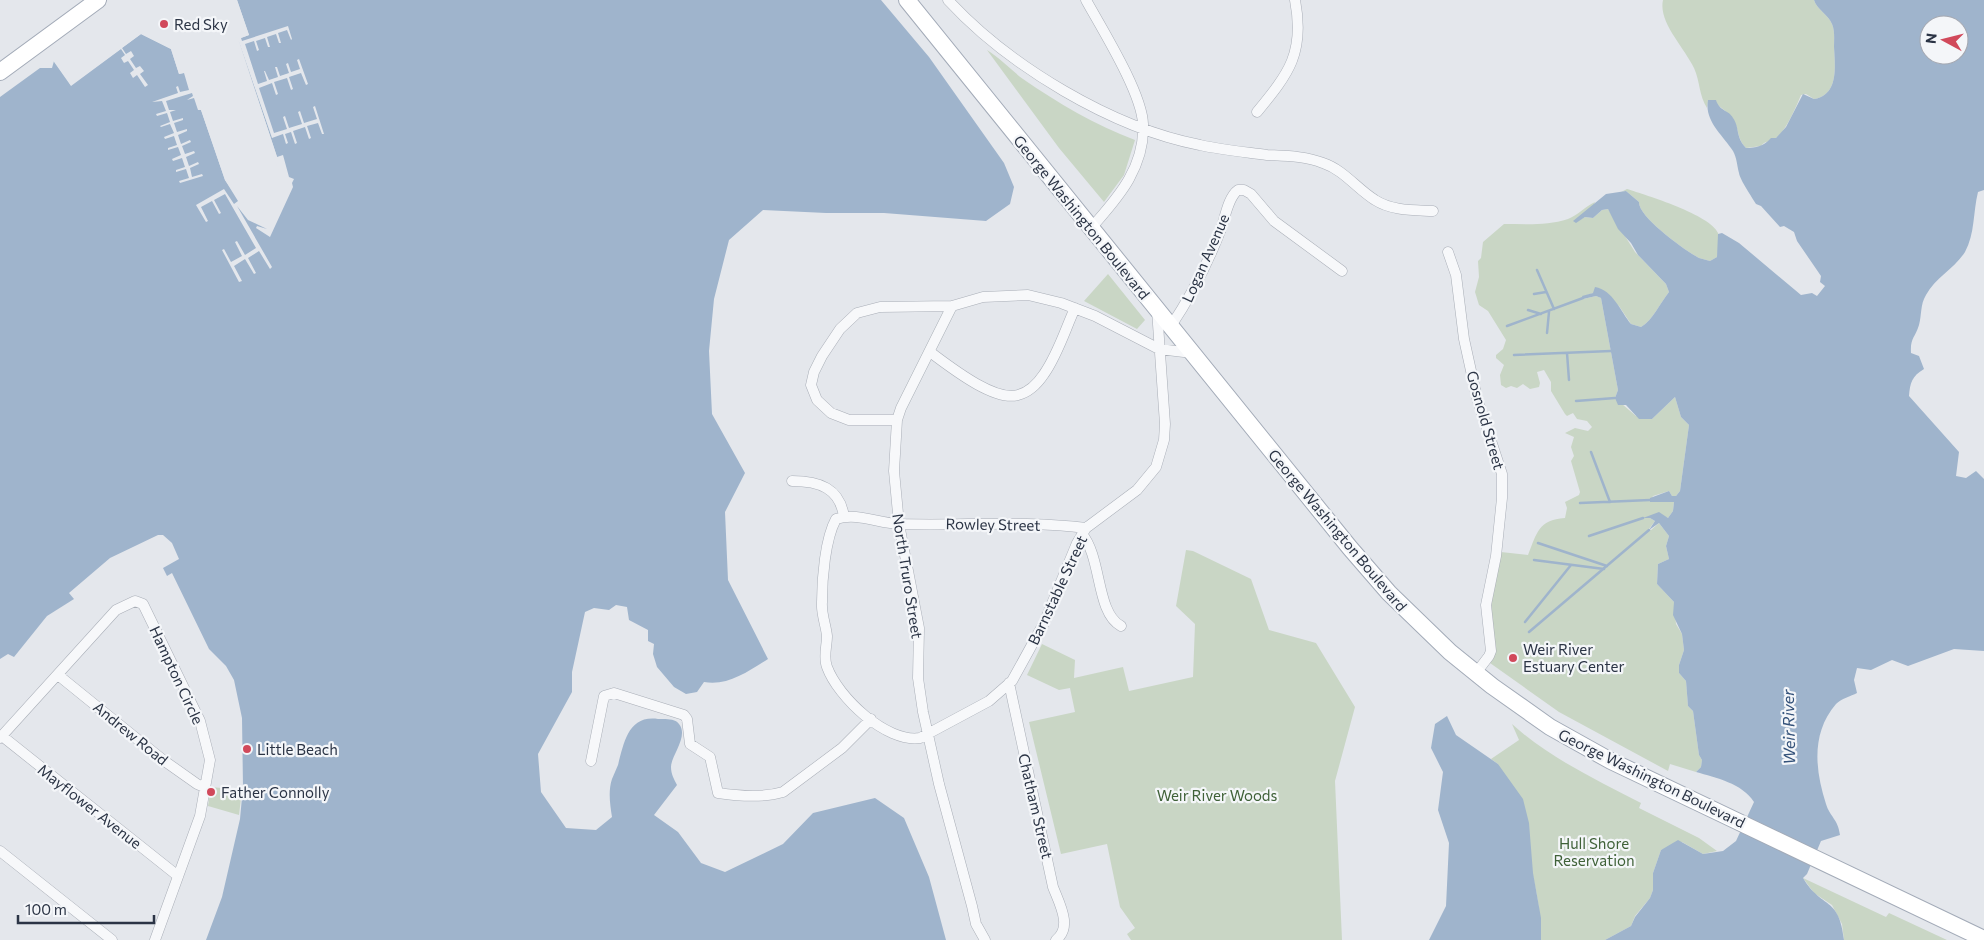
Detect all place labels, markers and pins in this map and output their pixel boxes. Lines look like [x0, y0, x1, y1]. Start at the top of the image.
place label: Red Sky [174, 15, 228, 33]
marker: Red Sky [158, 18, 170, 30]
place label: Weir River Estuary Center [1523, 640, 1624, 675]
marker: Weir River Estuary Center [1507, 652, 1519, 664]
place label: Little Beach [257, 740, 338, 758]
marker: Little Beach [241, 743, 253, 755]
place label: Father Connolly [221, 783, 330, 801]
marker: Father Connolly [205, 786, 217, 798]

